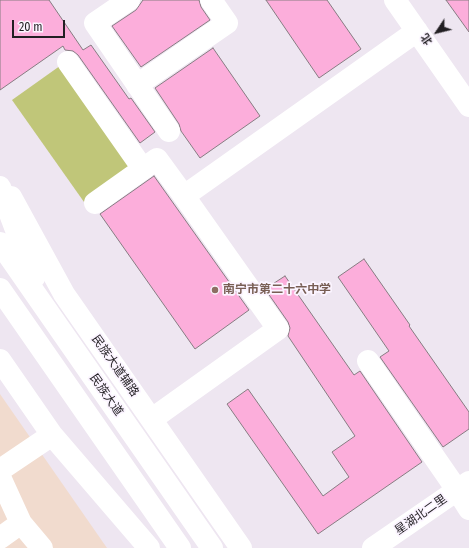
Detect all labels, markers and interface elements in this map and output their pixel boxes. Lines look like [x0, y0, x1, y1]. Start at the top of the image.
scale bar [14, 12, 67, 38]
north arrow [417, 12, 457, 52]
text: 20 m [19, 20, 43, 34]
text: 北 [418, 31, 435, 47]
place label: 南宁市第二十六中学 [223, 283, 331, 297]
marker: 南宁市第二十六中学 [210, 285, 220, 295]
street label: 民族大道辅路 [88, 332, 142, 400]
street label: 民族大道 [86, 371, 126, 419]
street label: 星湖北二里 [392, 492, 450, 538]

